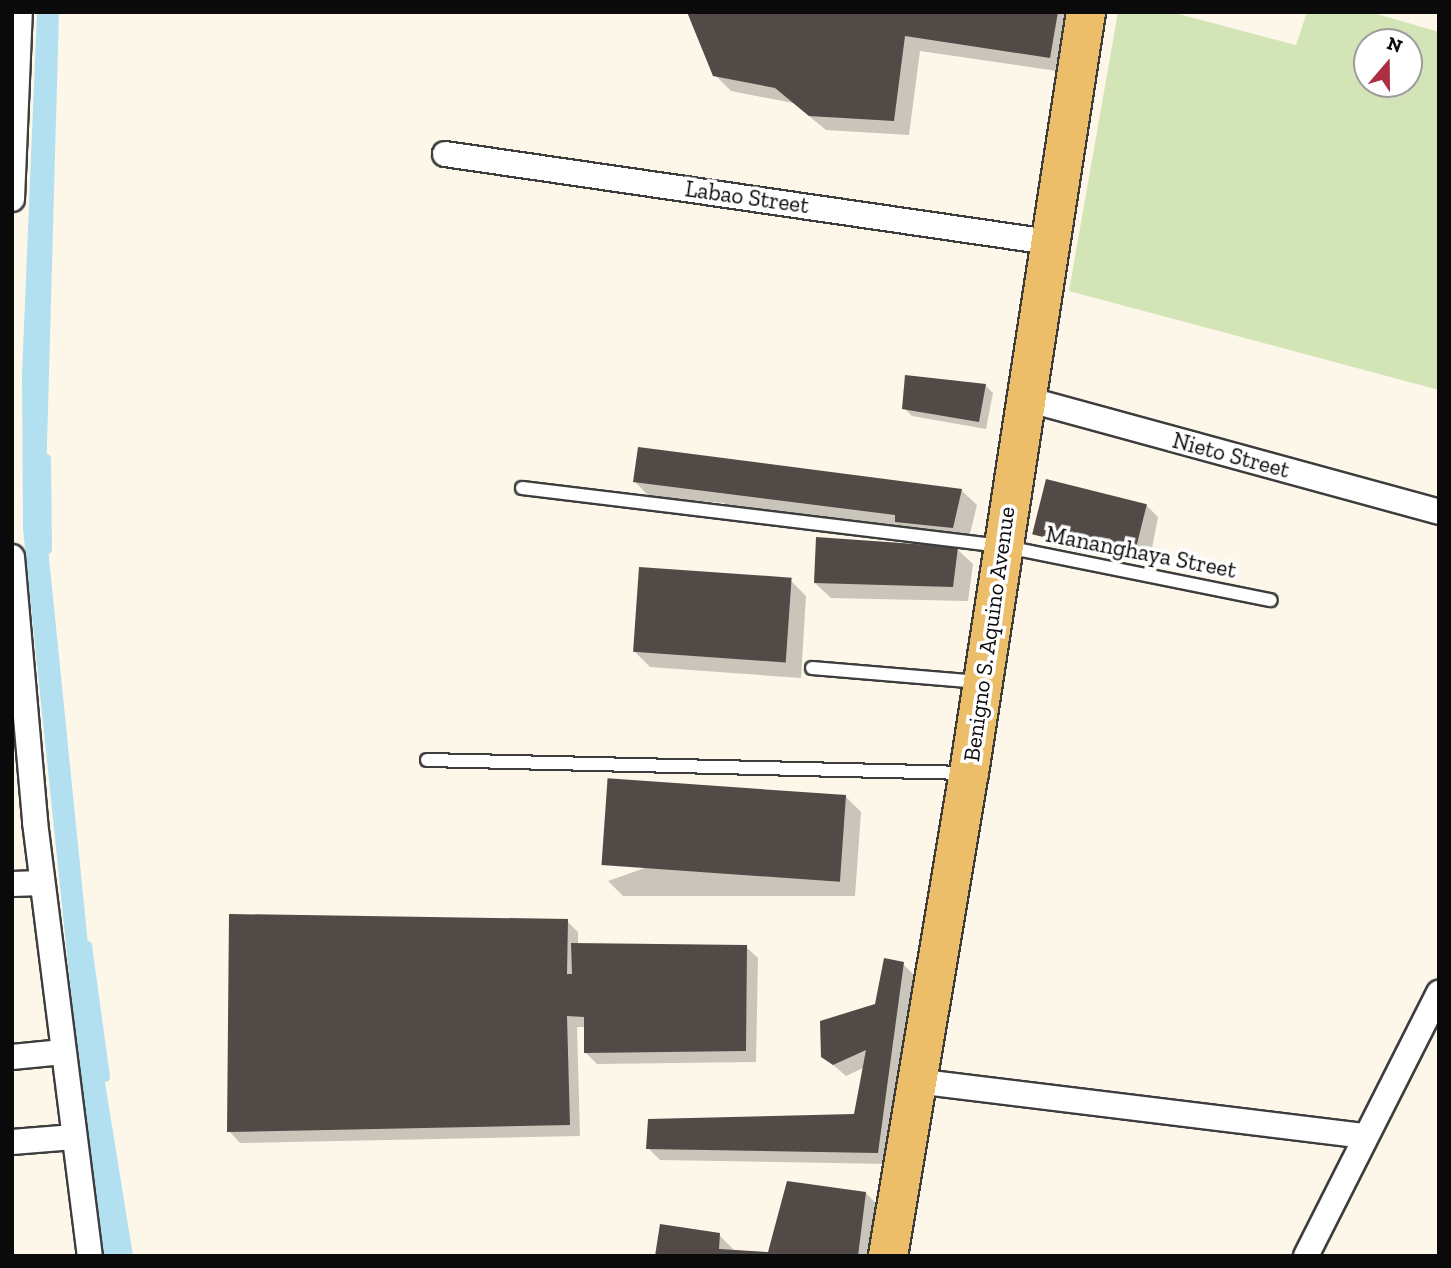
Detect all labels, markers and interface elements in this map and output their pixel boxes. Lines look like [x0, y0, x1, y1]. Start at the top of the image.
north arrow [1353, 28, 1423, 98]
text: N [1384, 31, 1405, 58]
street label: Labao Street [683, 175, 811, 219]
street label: Nieto Street [1169, 426, 1293, 484]
street label: Benigno S. Aquino Avenue [957, 504, 1021, 764]
street label: Mananghaya Street [1043, 520, 1239, 584]

